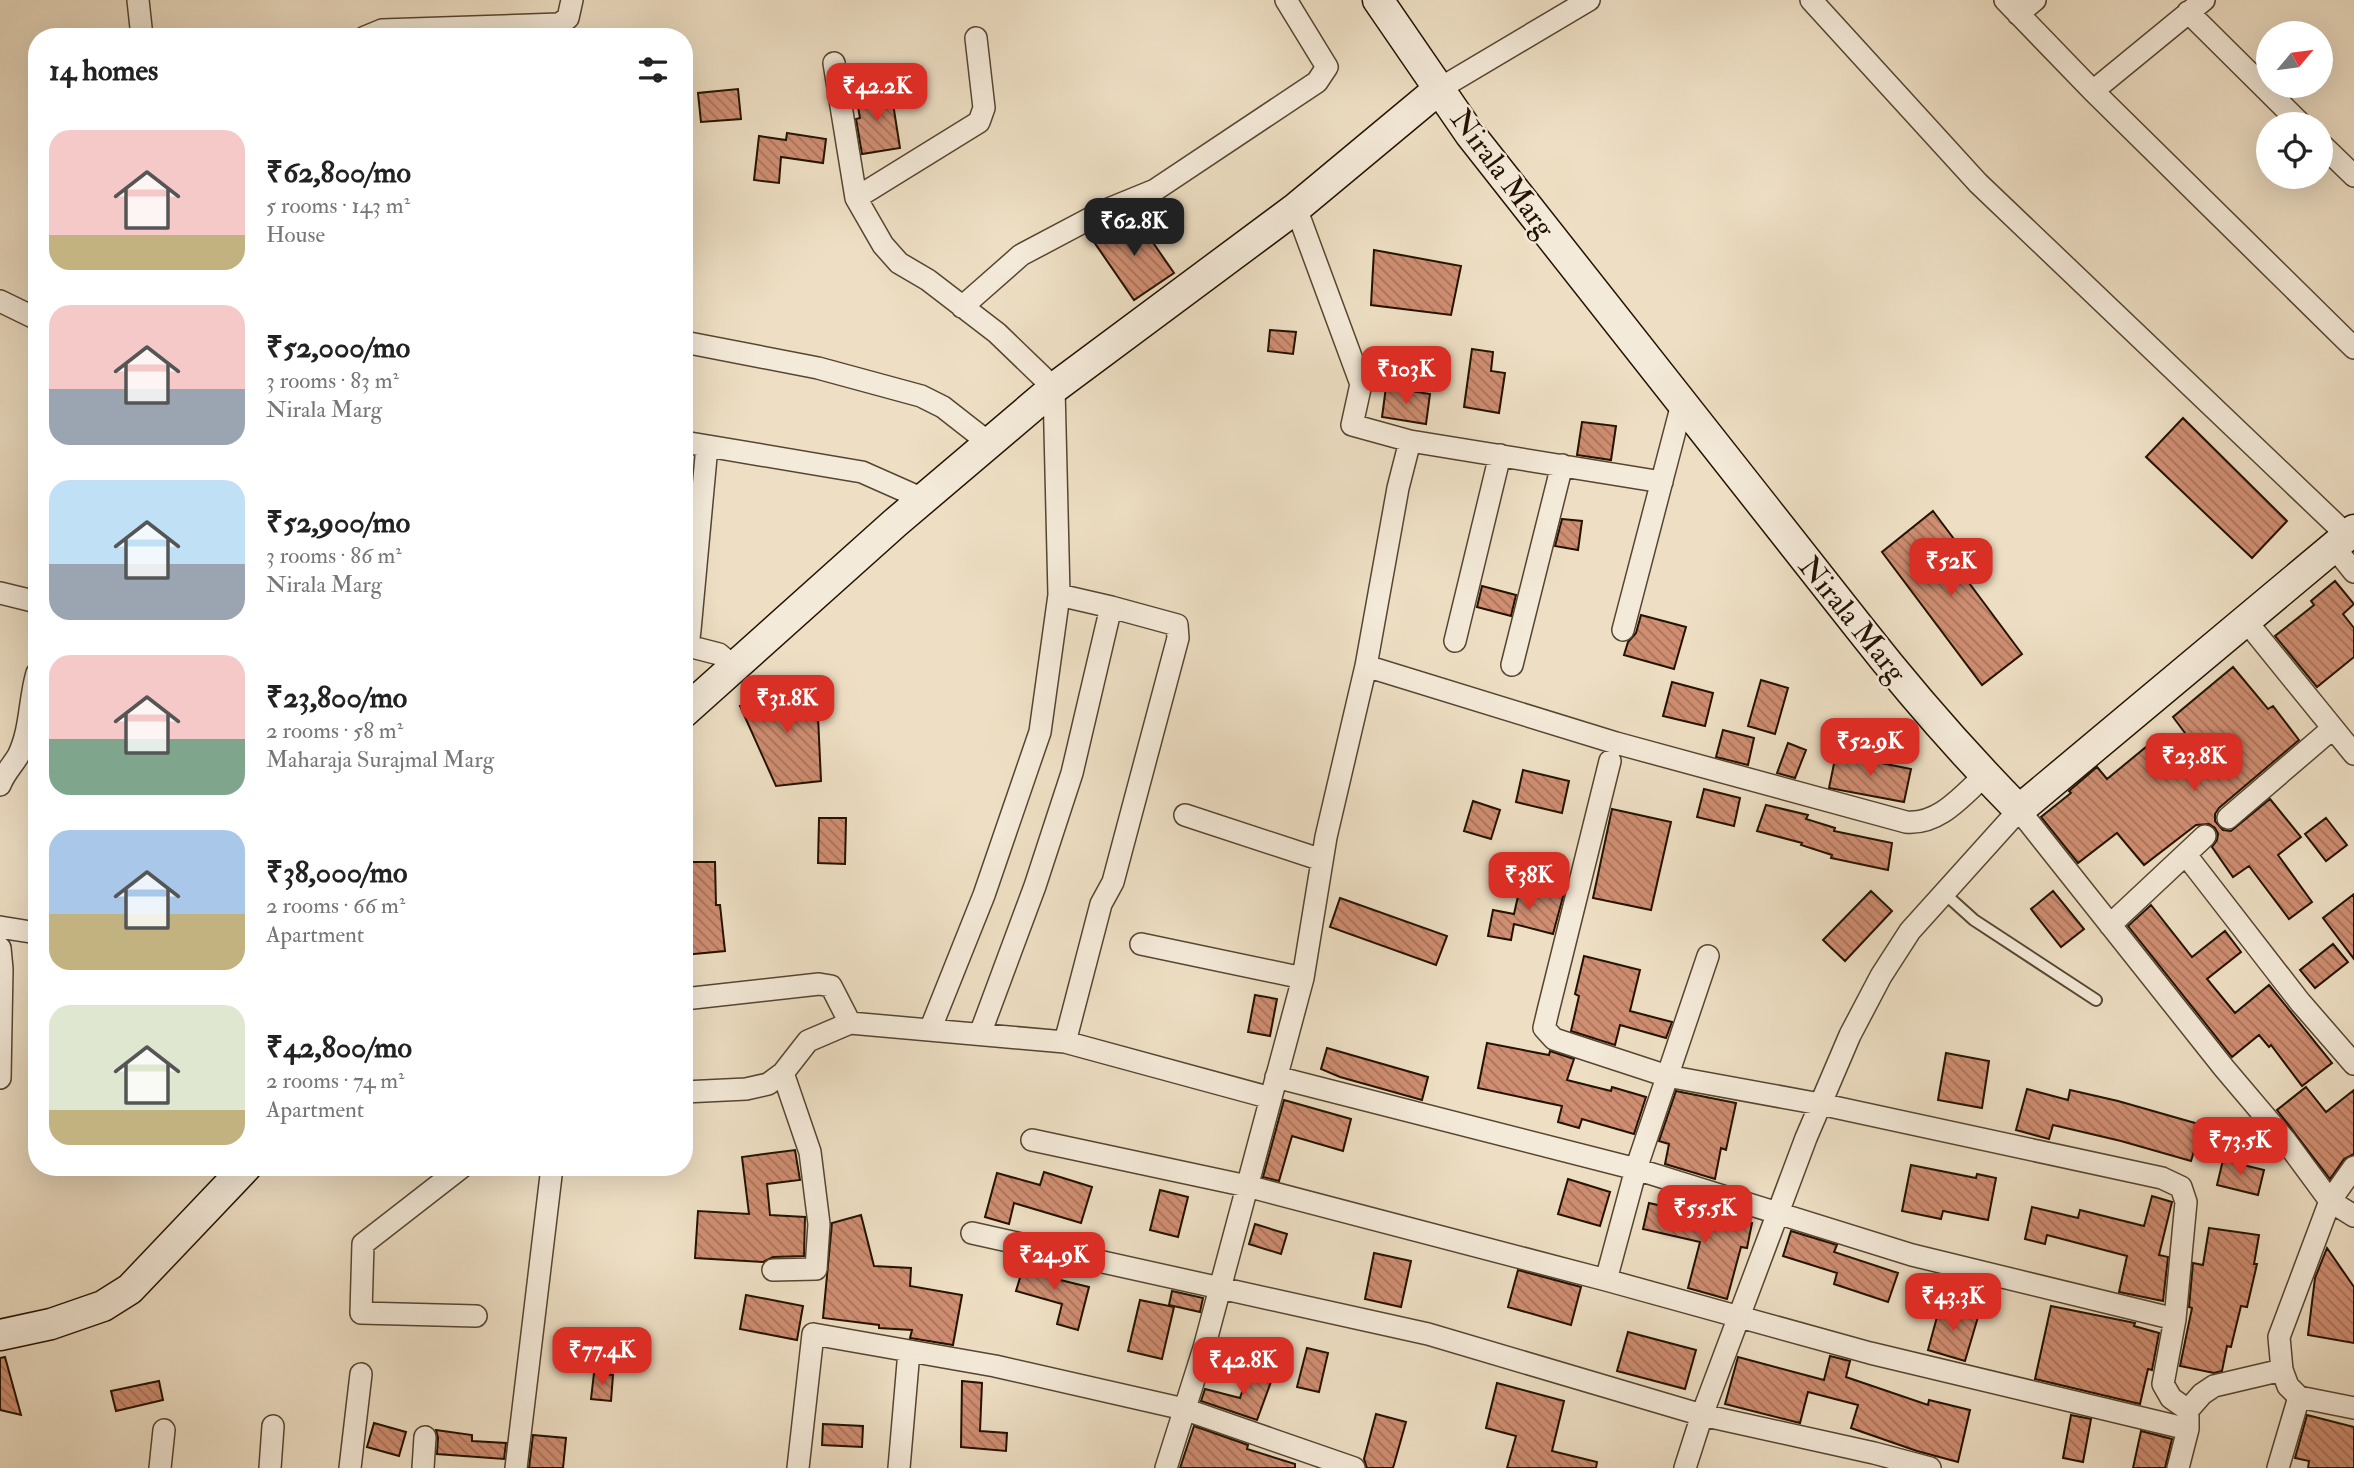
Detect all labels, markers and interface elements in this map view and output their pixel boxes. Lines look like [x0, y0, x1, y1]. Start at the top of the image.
north arrow [2256, 21, 2333, 98]
map controls [2256, 21, 2333, 189]
icon: filters [634, 51, 672, 89]
text: 14 homes [49, 52, 158, 89]
pin: ₹42.2K [820, 64, 934, 123]
text: ₹42.2K [842, 71, 912, 100]
street label: Nirala Marg [1442, 102, 1564, 246]
button: locate [2256, 112, 2333, 189]
text: ₹62,800/mo [266, 154, 411, 191]
icon: home [105, 158, 189, 242]
text: 5 rooms · 143 m² [266, 191, 410, 220]
pin: ₹62.8K [1077, 198, 1191, 258]
text: ₹62.8K [1100, 206, 1168, 235]
text: House [266, 220, 325, 249]
text: ₹52,000/mo [266, 329, 410, 366]
icon: home [105, 333, 189, 417]
pin: ₹103K [1357, 346, 1455, 406]
text: ₹103K [1377, 354, 1435, 383]
text: 3 rooms · 83 m² [266, 366, 399, 395]
text: Nirala Marg [266, 395, 382, 424]
text: ₹52,900/mo [266, 504, 410, 541]
icon: home [105, 508, 189, 592]
pin: ₹52K [1910, 538, 1992, 598]
text: 3 rooms · 86 m² [266, 541, 402, 570]
text: ₹52K [1926, 546, 1976, 575]
street label: Nirala Marg [1791, 549, 1915, 691]
text: Nirala Marg [266, 570, 382, 599]
pin: ₹31.8K [730, 676, 844, 735]
text: ₹23,800/mo [266, 679, 407, 716]
icon: home [105, 683, 189, 767]
text: ₹31.8K [756, 683, 818, 712]
text: 2 rooms · 58 m² [266, 716, 403, 745]
pin: ₹52.9K [1813, 718, 1927, 778]
text: ₹52.9K [1836, 726, 1904, 755]
pin: ₹23.8K [2137, 734, 2251, 793]
text: ₹23.8K [2162, 741, 2226, 770]
text: Maharaja Surajmal Marg [266, 745, 494, 774]
pin: ₹38K [1488, 852, 1570, 912]
text: ₹38,000/mo [266, 854, 407, 891]
icon: home [105, 858, 189, 942]
text: ₹38K [1505, 860, 1553, 889]
text: 2 rooms · 66 m² [266, 891, 405, 920]
text: Apartment [266, 920, 364, 949]
text: ₹42,800/mo [266, 1029, 412, 1066]
icon: home [105, 1033, 189, 1117]
text: 2 rooms · 74 m² [266, 1066, 405, 1095]
text: Apartment [266, 1095, 364, 1124]
pin: ₹73.5K [2183, 1118, 2297, 1177]
text: ₹73.5K [2209, 1125, 2271, 1154]
pin: ₹55.5K [1648, 1186, 1762, 1245]
text: ₹55.5K [1673, 1193, 1737, 1222]
pin: ₹24.9K [997, 1232, 1111, 1292]
text: ₹24.9K [1019, 1240, 1089, 1269]
pin: ₹43.3K [1896, 1274, 2010, 1333]
text: ₹43.3K [1921, 1281, 1985, 1310]
pin: ₹77.4K [545, 1328, 659, 1387]
text: ₹77.4K [568, 1335, 636, 1364]
pin: ₹42.8K [1186, 1338, 1300, 1397]
text: ₹42.8K [1209, 1345, 1277, 1374]

